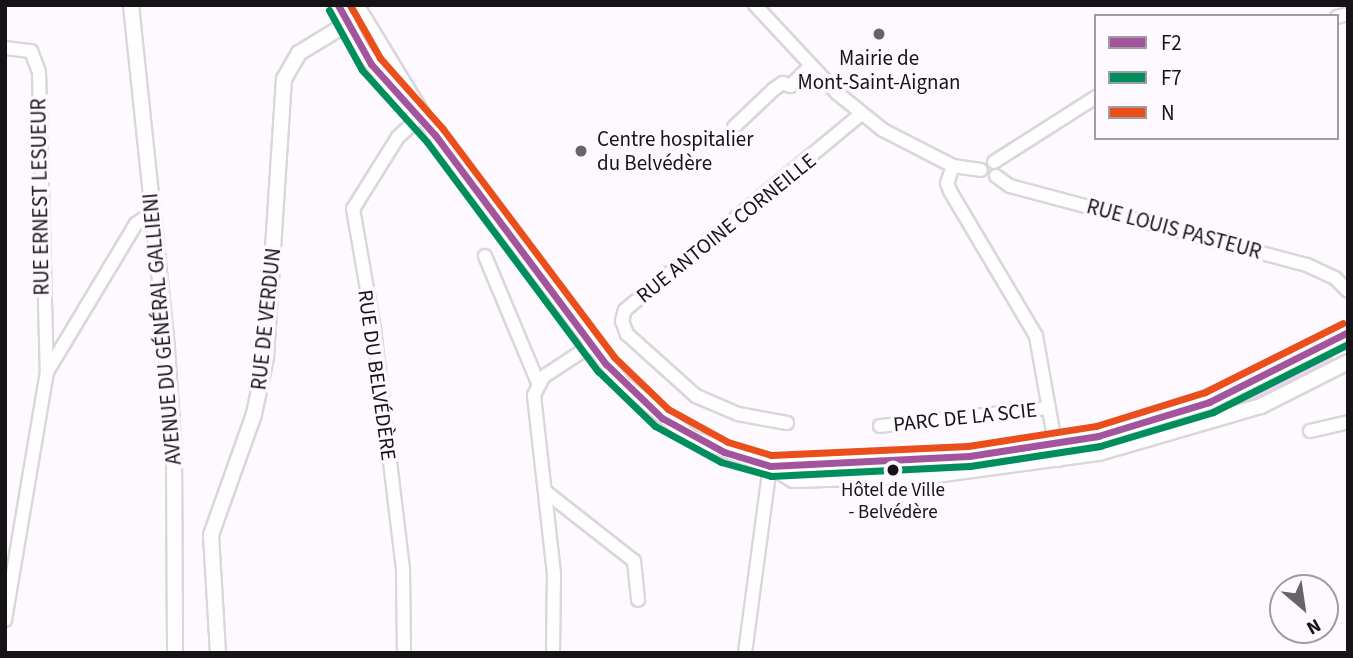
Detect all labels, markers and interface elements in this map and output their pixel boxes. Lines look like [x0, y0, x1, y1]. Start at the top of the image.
legend [1094, 14, 1339, 140]
marker: Mairie de Mont-Saint-Aignan [871, 26, 887, 42]
text: F2 [1161, 28, 1182, 58]
place label: Mairie de Mont-Saint-Aignan [797, 45, 961, 95]
text: F7 [1161, 63, 1182, 93]
street label: RUE ERNEST LESUEUR [26, 98, 54, 296]
text: N [1161, 98, 1175, 128]
place label: Centre hospitalier du Belvédère [597, 126, 754, 176]
marker: Centre hospitalier du Belvédère [571, 141, 591, 161]
street label: RUE ANTOINE CORNEILLE [631, 148, 821, 308]
street label: AVENUE DU GÉNÉRAL GALLIENI [138, 192, 186, 466]
street label: RUE LOUIS PASTEUR [1084, 194, 1264, 264]
street label: RUE DE VERDUN [246, 247, 286, 391]
street label: RUE DU BELVÉDÈRE [353, 288, 401, 462]
street label: PARC DE LA SCIE [892, 397, 1038, 437]
marker: Hôtel de Ville - Belvédère [886, 463, 900, 477]
place label: Hôtel de Ville - Belvédère [841, 480, 945, 524]
north arrow [1269, 574, 1339, 644]
text: N [1301, 611, 1326, 641]

